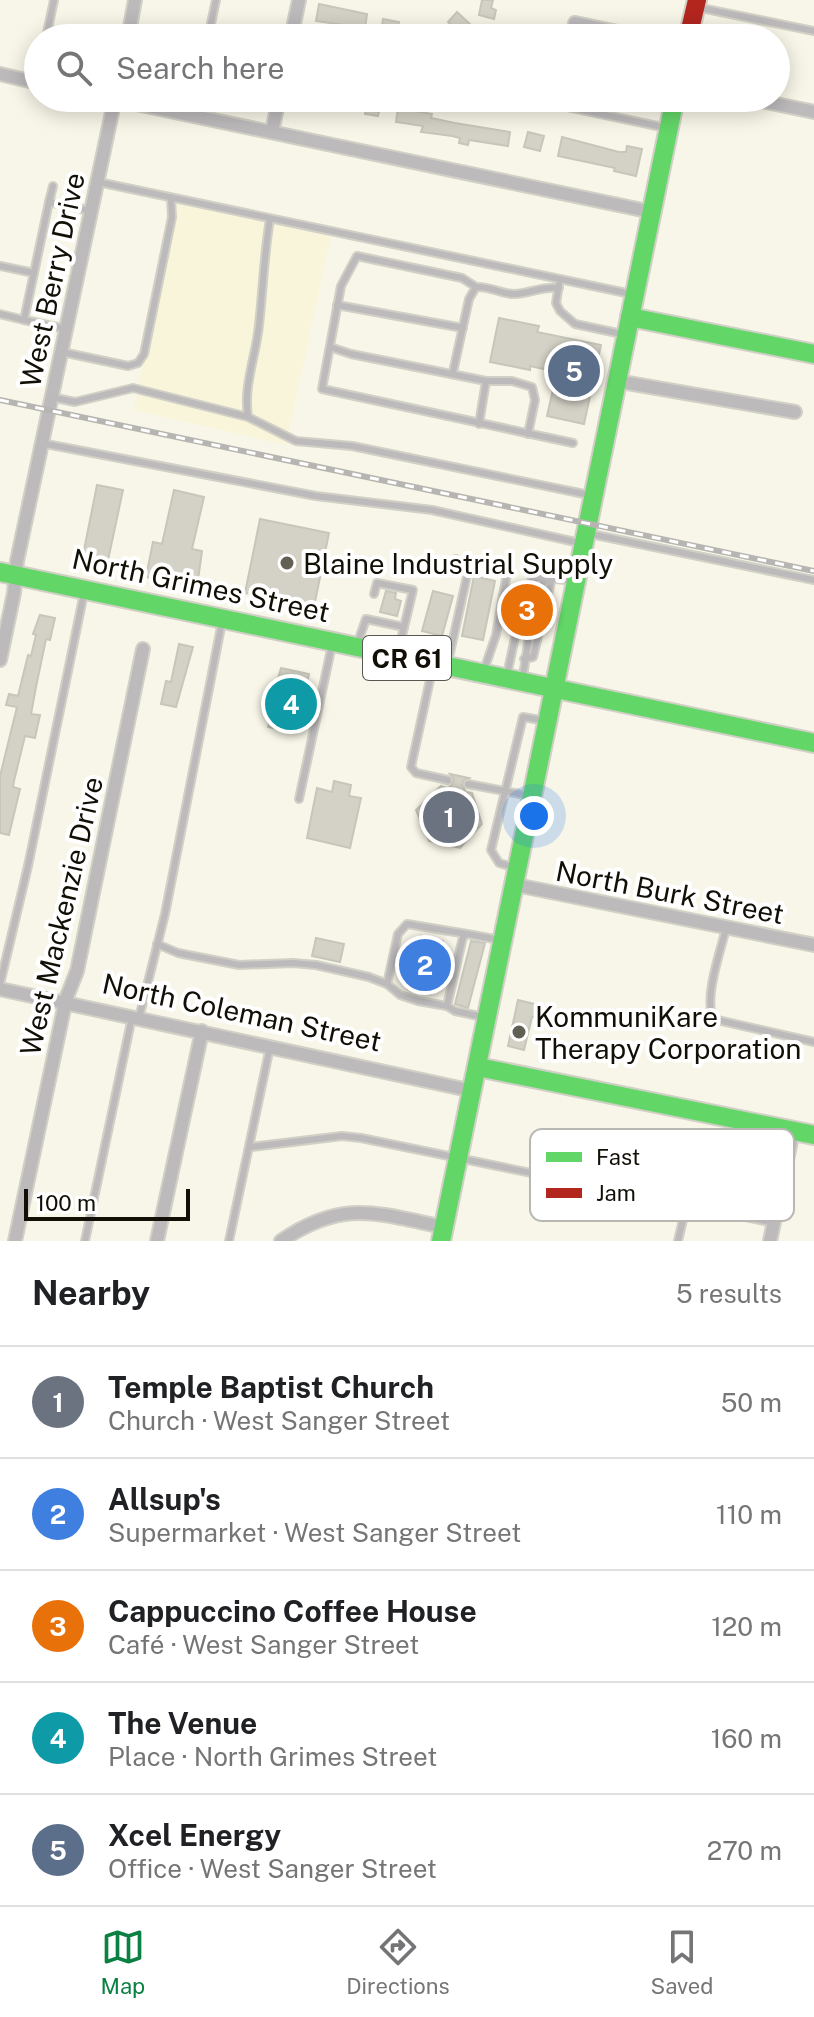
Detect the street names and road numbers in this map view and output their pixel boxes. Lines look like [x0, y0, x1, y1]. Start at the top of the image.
street label: West Berry Drive [13, 170, 91, 390]
street label: North Grimes Street [69, 542, 333, 628]
road number: CR 61 [363, 636, 451, 680]
street label: West Mackenzie Drive [13, 774, 109, 1058]
street label: North Burk Street [553, 854, 787, 930]
street label: North Coleman Street [100, 966, 384, 1058]

